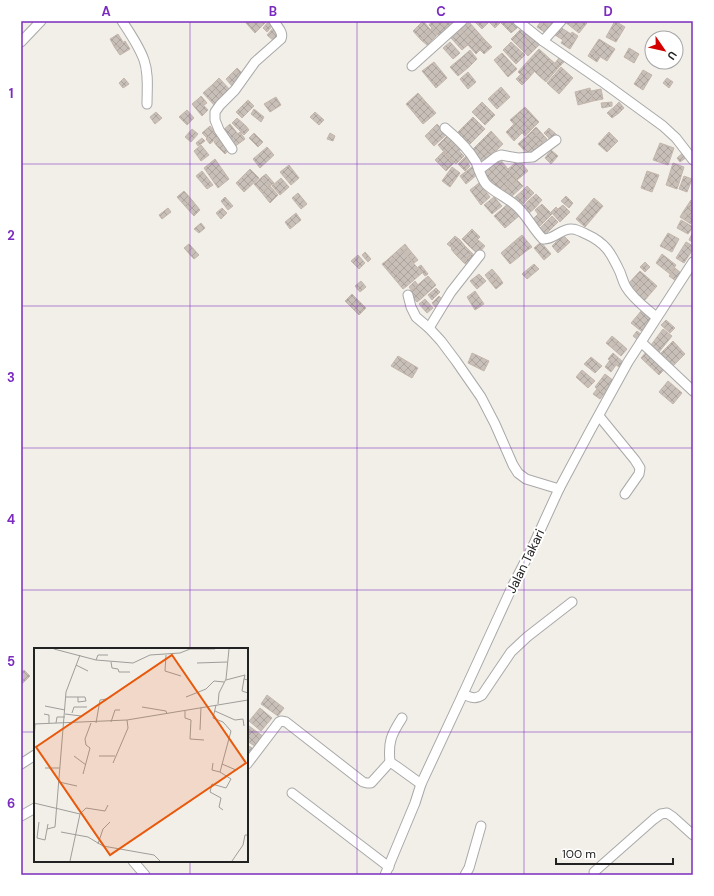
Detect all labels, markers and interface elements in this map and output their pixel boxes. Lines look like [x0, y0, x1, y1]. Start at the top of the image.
text: A [101, 3, 111, 20]
text: B [269, 3, 277, 20]
text: C [436, 3, 446, 20]
text: D [603, 3, 613, 20]
north arrow [644, 30, 684, 70]
text: U [664, 49, 680, 63]
text: 1 [9, 85, 13, 102]
text: 2 [7, 227, 15, 244]
text: 3 [7, 369, 15, 386]
text: 4 [7, 511, 15, 528]
street label: Jalan Takari [503, 526, 548, 596]
inset map [34, 648, 248, 862]
text: 5 [7, 653, 15, 670]
text: 6 [7, 795, 15, 812]
scale bar [556, 840, 673, 866]
text: 100 m [562, 846, 596, 862]

